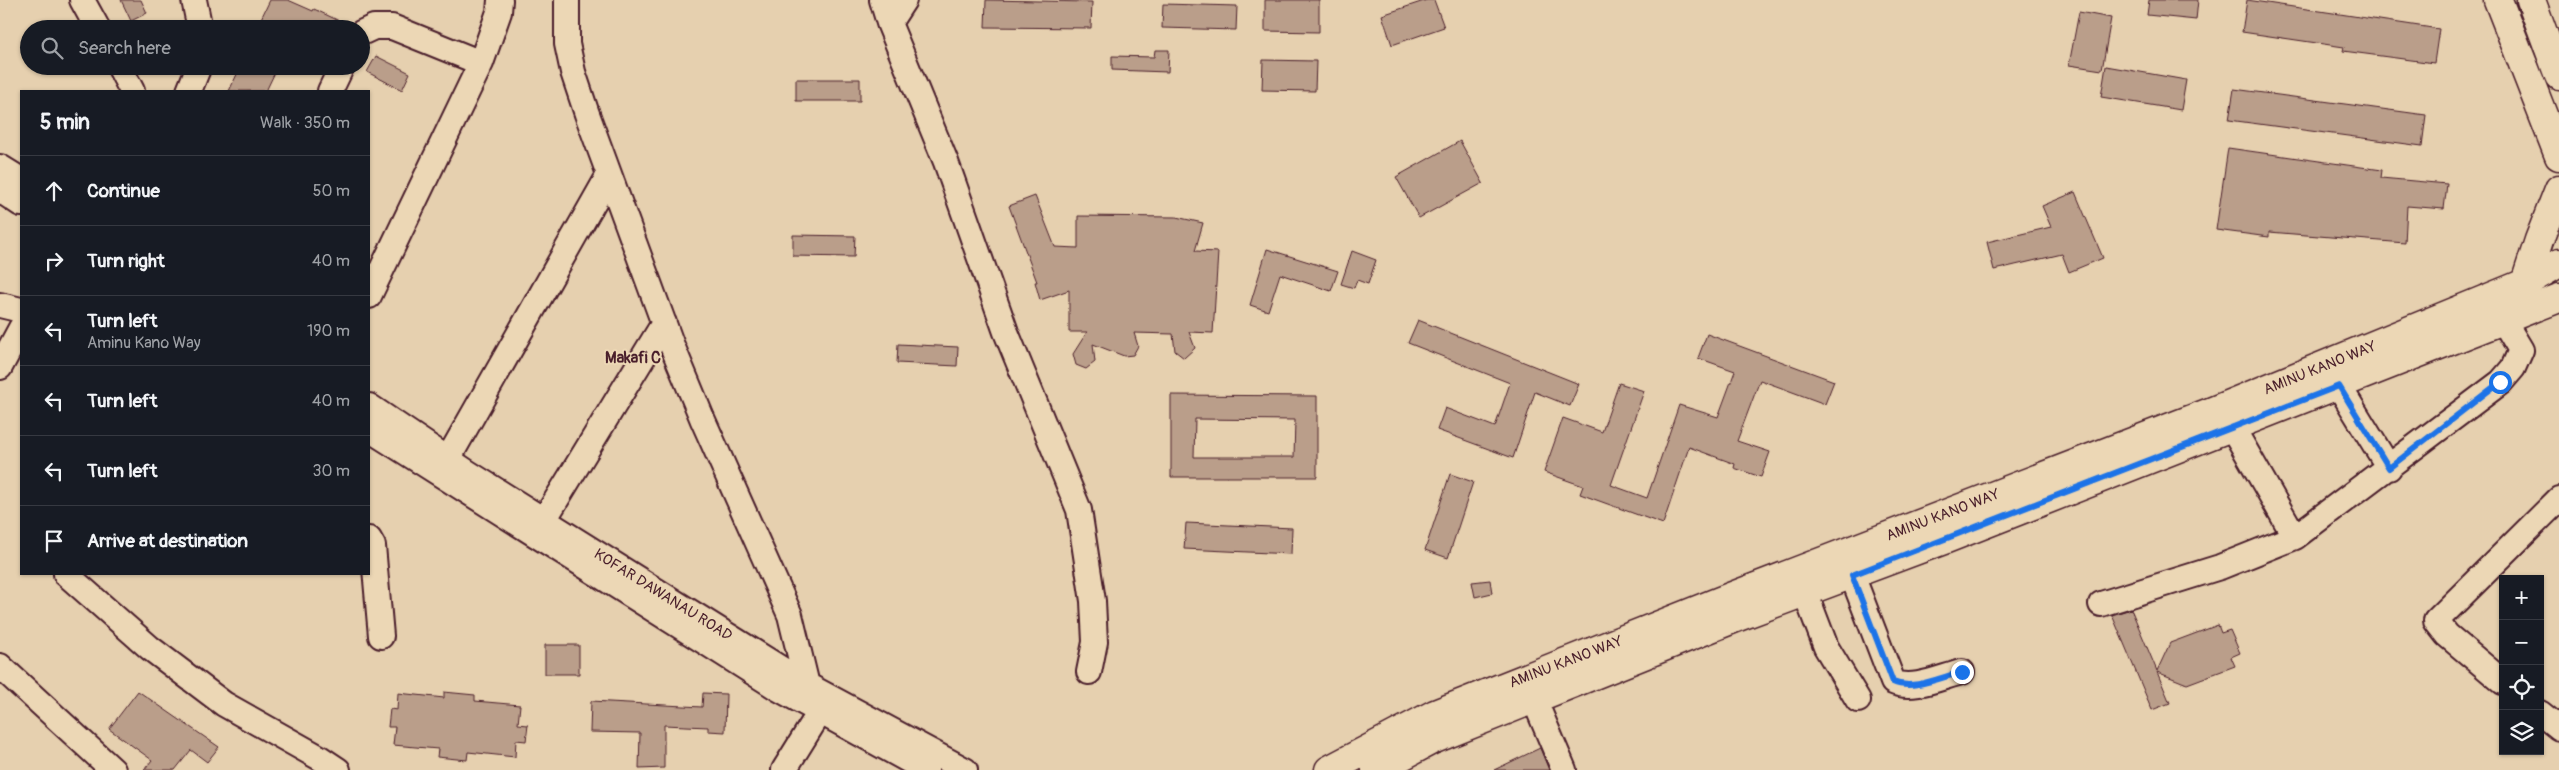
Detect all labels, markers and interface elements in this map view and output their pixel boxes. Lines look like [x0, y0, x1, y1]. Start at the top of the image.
search box [20, 20, 370, 75]
icon: search [38, 34, 66, 62]
text: Search here [78, 36, 171, 60]
text: 5 min [40, 109, 90, 136]
text: Walk · 350 m [260, 113, 350, 133]
icon: ahead [40, 177, 68, 205]
text: Continue [87, 179, 160, 203]
text: 50 m [313, 181, 350, 201]
icon: right [40, 247, 68, 275]
text: Turn right [87, 249, 165, 273]
text: 40 m [312, 251, 350, 271]
text: Turn left [87, 309, 157, 333]
icon: left [40, 317, 68, 345]
text: 190 m [307, 321, 350, 341]
text: Aminu Kano Way [87, 333, 201, 353]
street label: AMINU KANO WAY [2261, 337, 2380, 399]
district label: Makafi C [605, 348, 661, 368]
route start [2489, 371, 2512, 394]
icon: left [40, 387, 68, 415]
text: Turn left [87, 389, 157, 413]
text: 40 m [312, 391, 350, 411]
icon: left [40, 457, 68, 485]
text: Turn left [87, 459, 157, 483]
text: 30 m [312, 461, 350, 481]
street label: AMINU KANO WAY [1884, 485, 2003, 545]
icon: arrive [40, 527, 68, 555]
text: Arrive at destination [87, 529, 248, 553]
street label: KOFAR DAWANAU ROAD [590, 545, 736, 645]
map controls [2499, 575, 2544, 755]
button: + [2499, 575, 2544, 620]
button: − [2499, 620, 2544, 665]
street label: AMINU KANO WAY [1507, 632, 1626, 692]
route end [1951, 661, 1974, 684]
button: locate [2499, 665, 2544, 710]
button: layers [2499, 710, 2544, 755]

